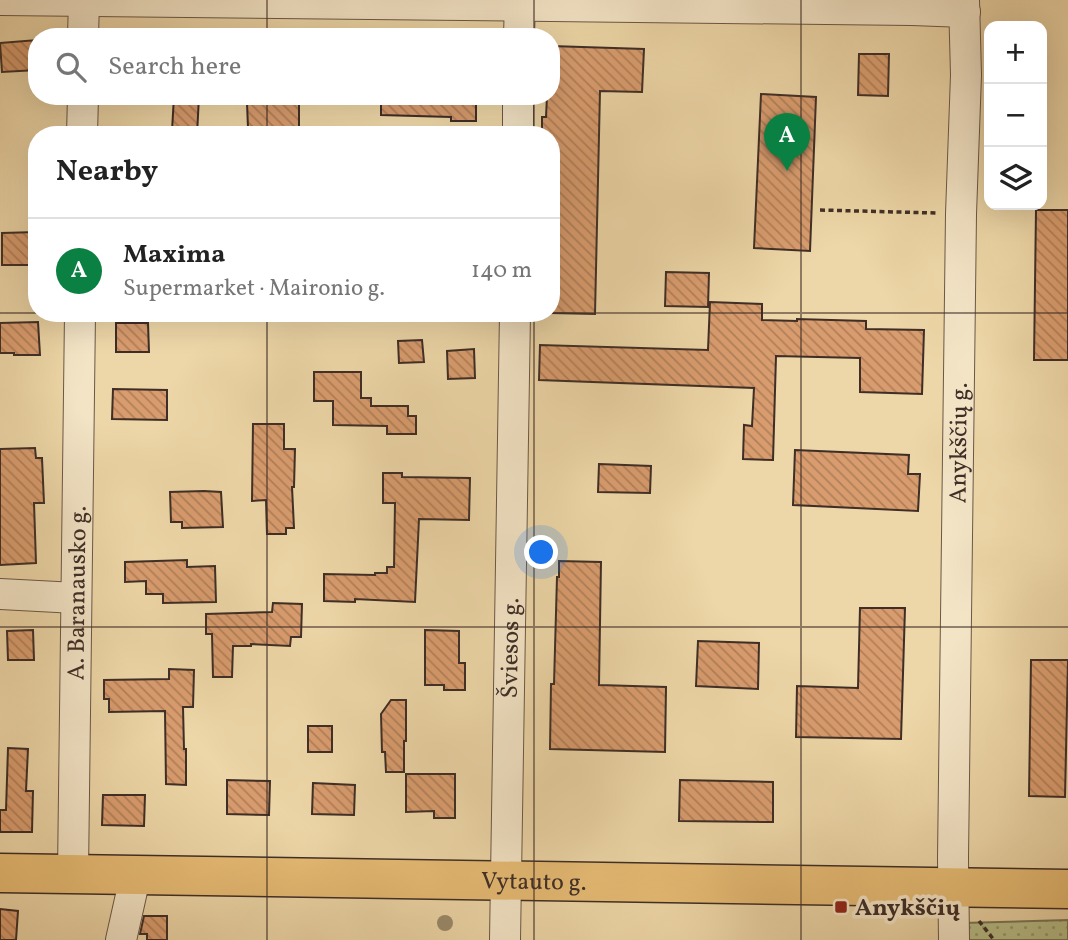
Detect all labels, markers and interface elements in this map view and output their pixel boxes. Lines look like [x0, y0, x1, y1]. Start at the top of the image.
map controls [984, 21, 1047, 210]
button: + [984, 21, 1047, 84]
search box [28, 28, 560, 105]
icon: search [52, 48, 90, 86]
text: Search here [108, 49, 241, 85]
button: − [984, 84, 1047, 147]
pin: A [764, 113, 810, 171]
button: layers [984, 147, 1047, 210]
text: Nearby [56, 151, 158, 193]
text: Maxima [123, 237, 225, 273]
text: A [71, 255, 87, 287]
text: 140 m [471, 255, 532, 287]
text: Supermarket · Maironio g. [123, 273, 385, 305]
street label: Anykščių g. [942, 382, 978, 504]
street label: A. Baranausko g. [60, 505, 97, 681]
your location [524, 535, 558, 569]
street label: Šviesos g. [494, 597, 529, 699]
street label: Vytauto g. [481, 865, 587, 901]
place label: Anykščių [855, 892, 960, 926]
marker: Anykščių [833, 899, 849, 915]

